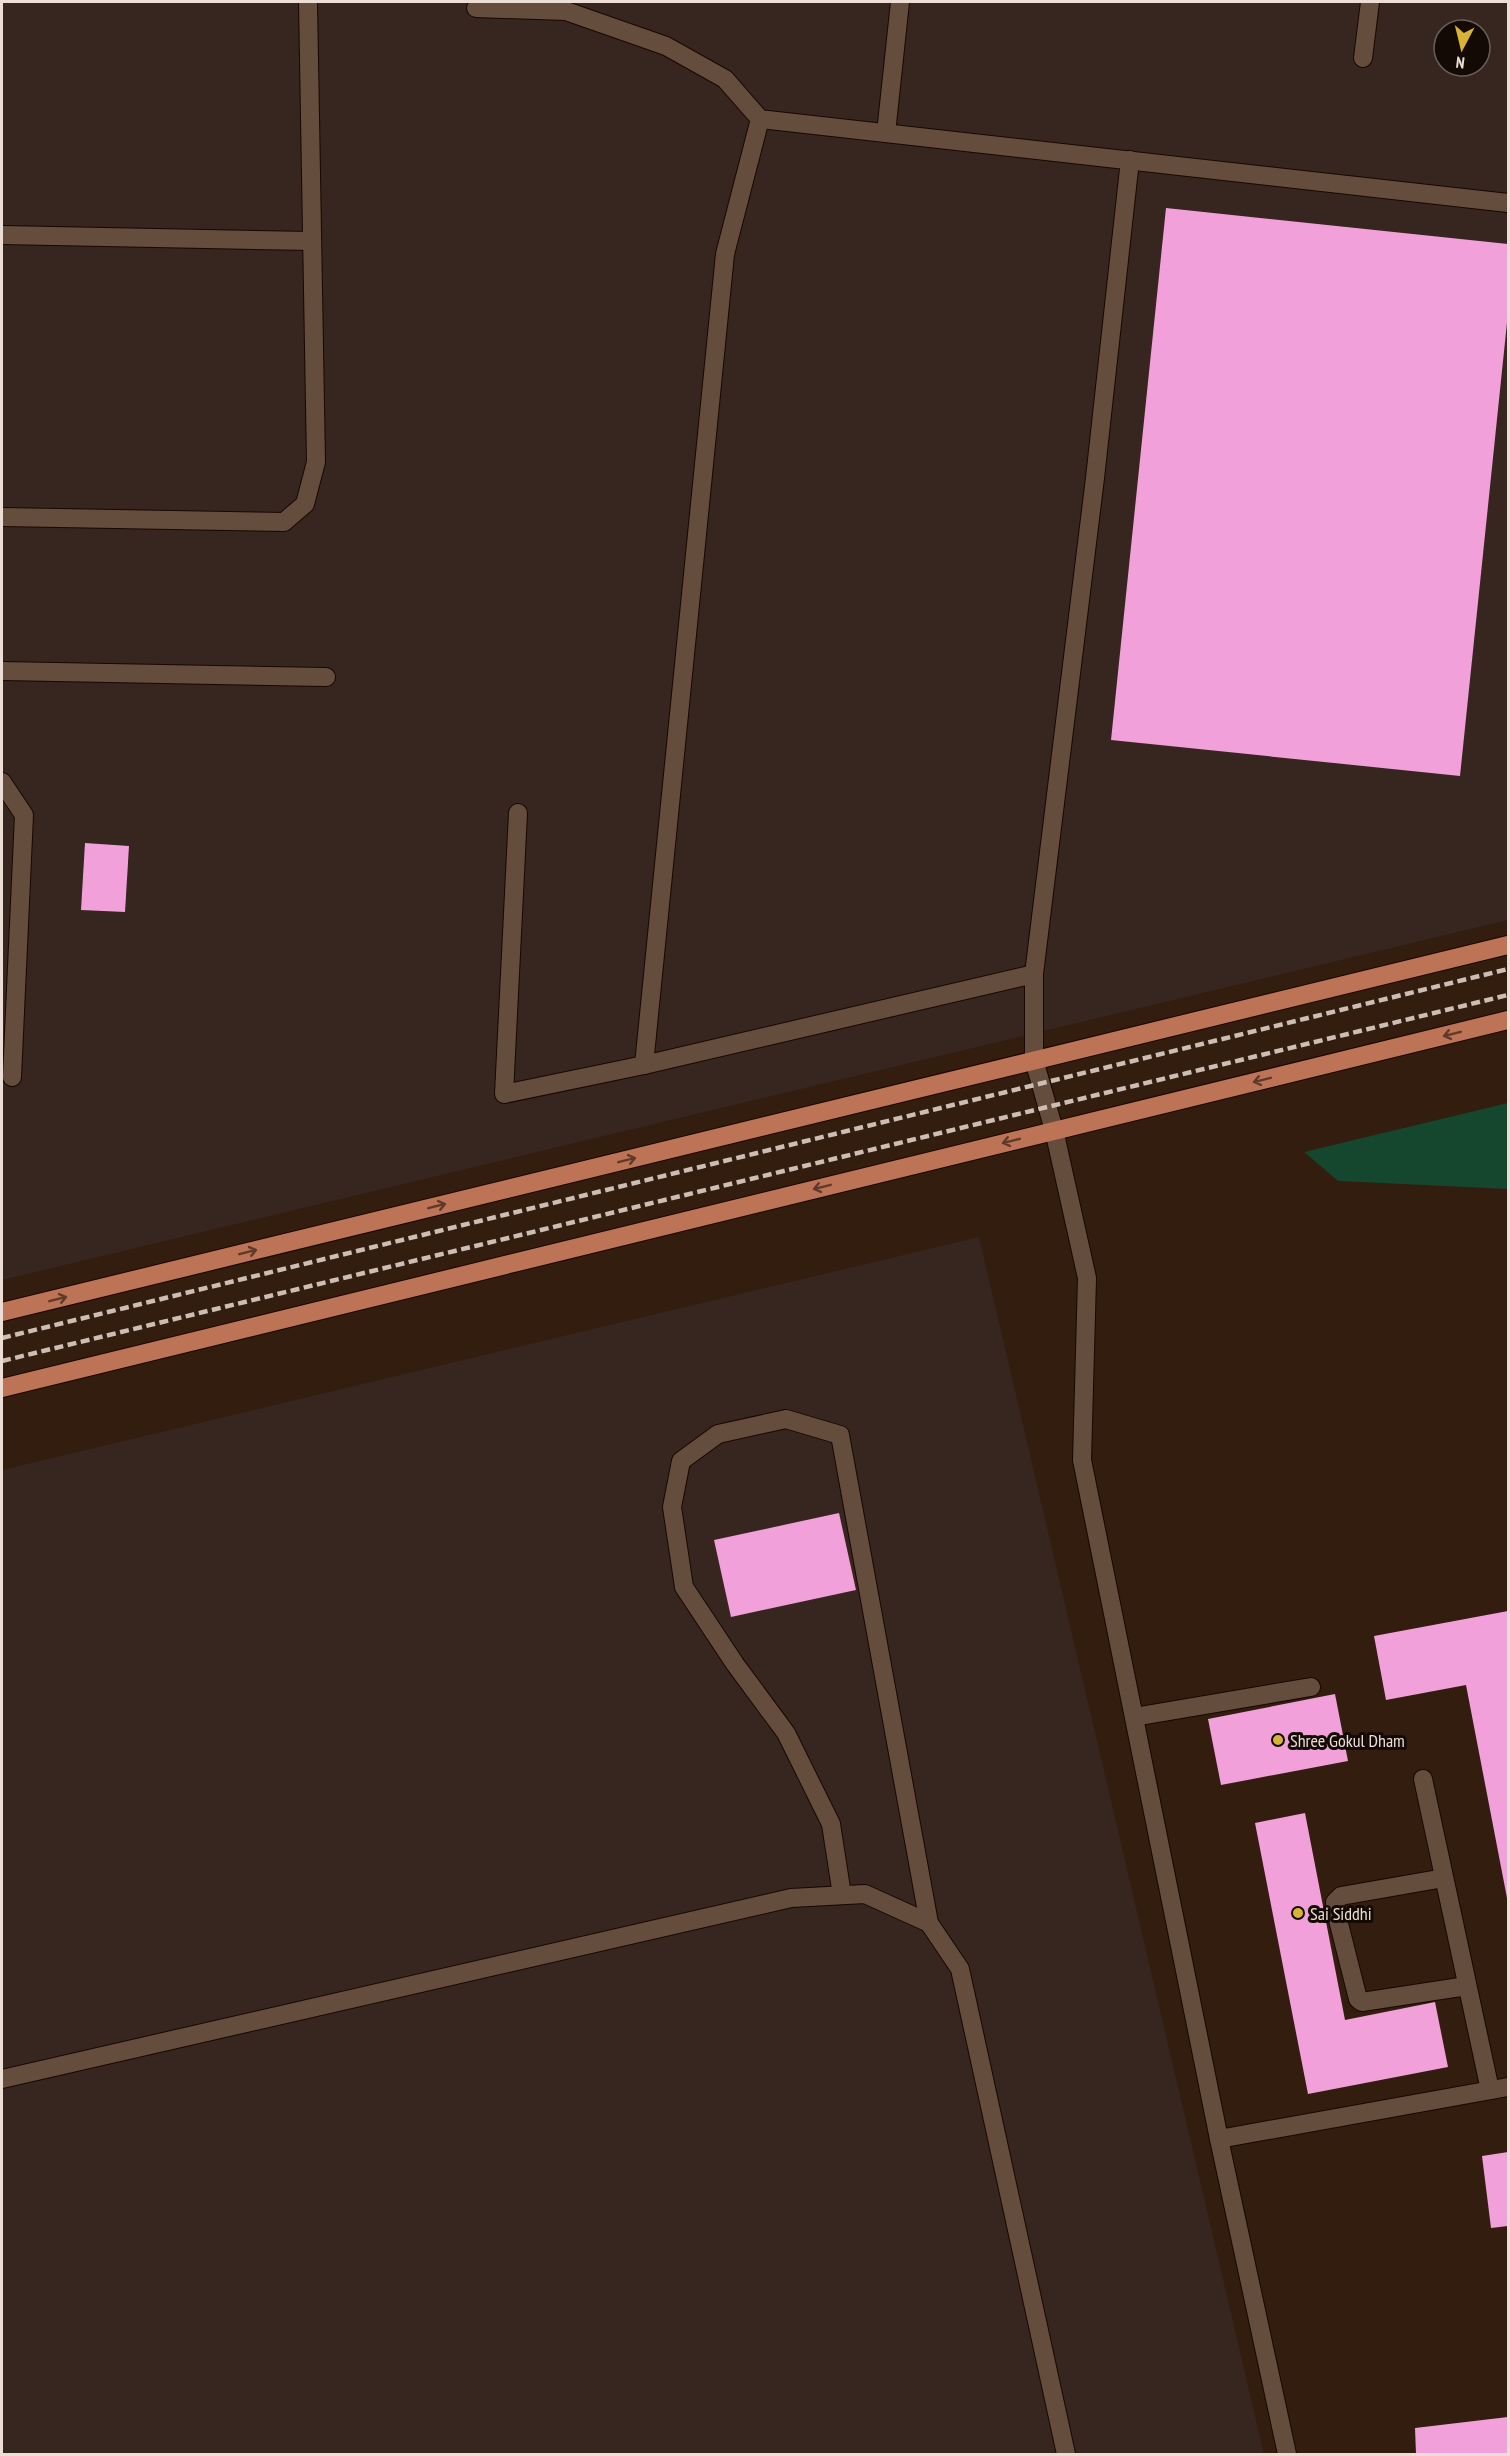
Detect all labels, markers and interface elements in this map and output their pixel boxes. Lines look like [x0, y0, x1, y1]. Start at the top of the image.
north arrow [1432, 18, 1492, 78]
text: N [1455, 52, 1466, 73]
one-way arrow [1442, 1028, 1461, 1040]
one-way arrow [1253, 1074, 1272, 1086]
one-way arrow [1002, 1135, 1021, 1147]
one-way arrow [617, 1153, 636, 1165]
one-way arrow [813, 1181, 832, 1193]
one-way arrow [427, 1199, 446, 1211]
one-way arrow [238, 1246, 257, 1258]
one-way arrow [49, 1292, 68, 1304]
place label: Shree Gokul Dham [1290, 1729, 1405, 1752]
marker: Shree Gokul Dham [1271, 1733, 1285, 1747]
place label: Sai Siddhi [1310, 1902, 1372, 1925]
marker: Sai Siddhi [1291, 1906, 1305, 1920]

